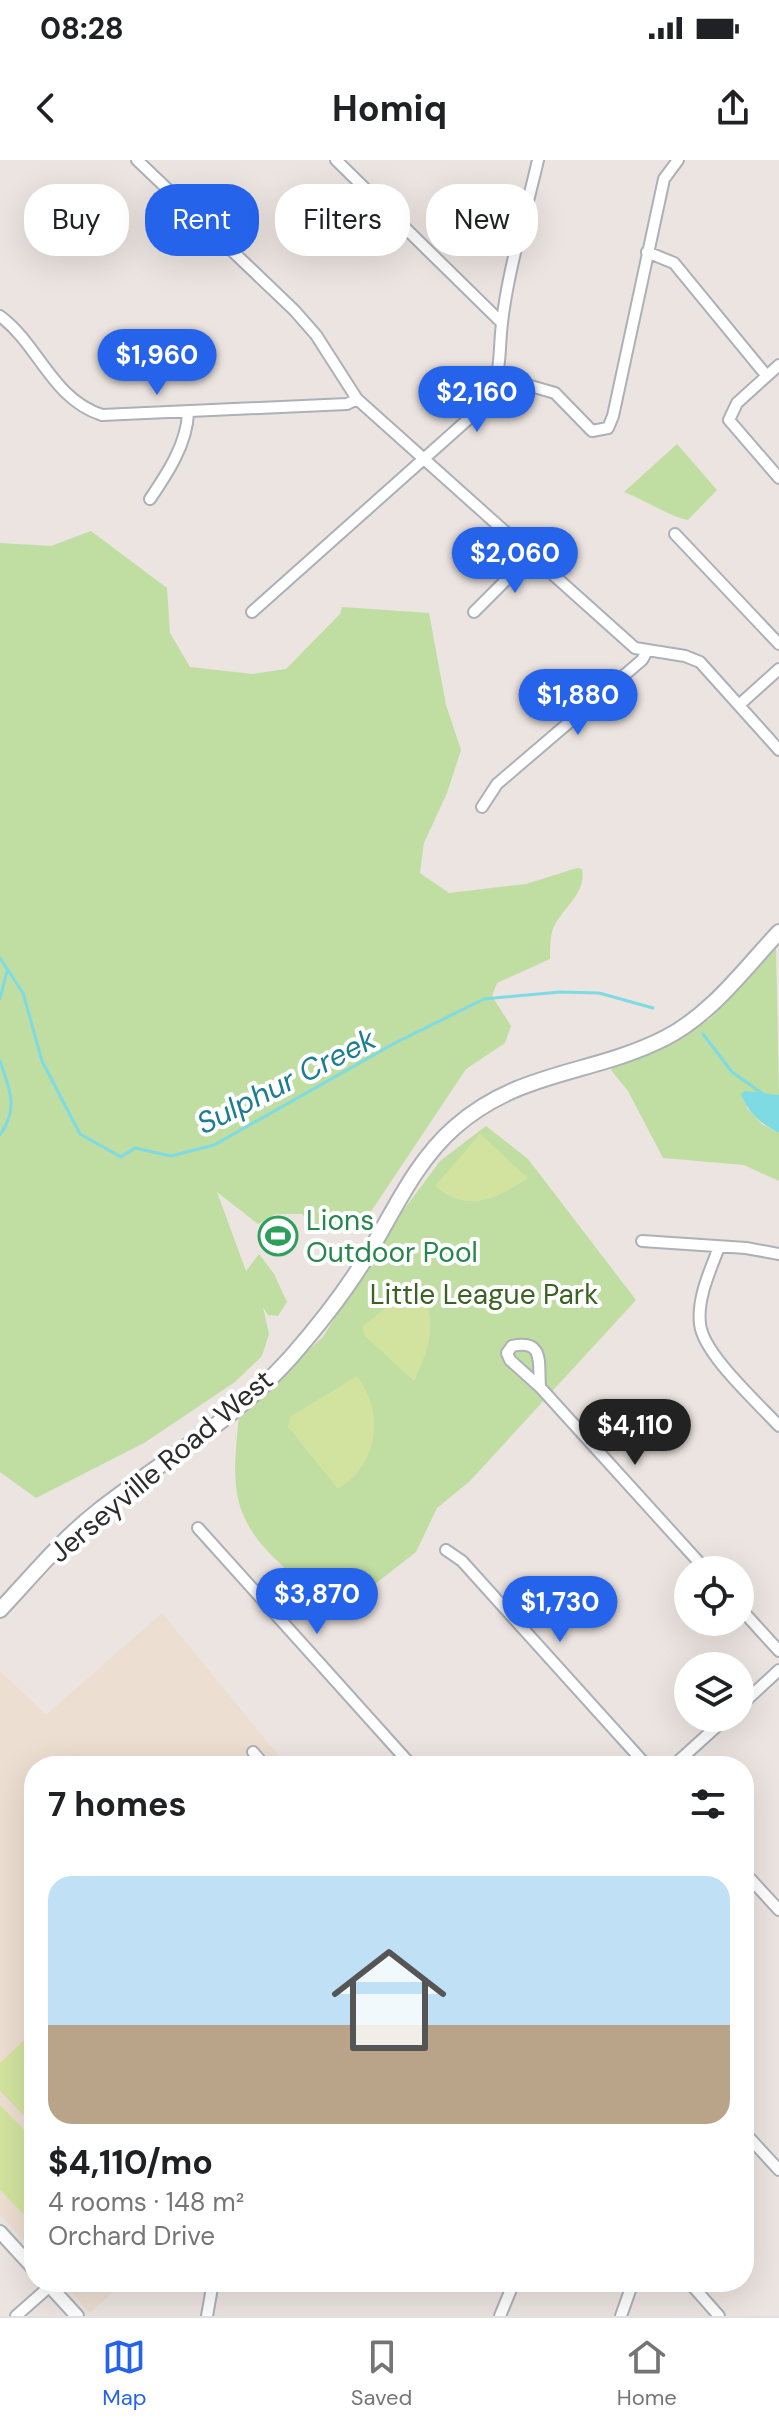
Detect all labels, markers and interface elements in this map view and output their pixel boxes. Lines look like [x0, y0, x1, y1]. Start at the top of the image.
text: 08:28 [40, 9, 124, 48]
text: Homiq [332, 85, 447, 132]
icon: back [24, 86, 68, 130]
icon: share [711, 86, 755, 130]
chip: Buy [24, 184, 129, 256]
chip: Rent [145, 184, 259, 256]
chip: Filters [275, 184, 410, 256]
chip: New [426, 184, 538, 256]
pin: $1,960 [92, 329, 222, 397]
text: $1,960 [116, 338, 198, 372]
pin: $2,160 [412, 366, 542, 434]
text: $2,160 [436, 375, 518, 409]
pin: $2,060 [450, 527, 580, 595]
text: $2,060 [470, 536, 560, 570]
pin: $1,880 [513, 669, 643, 737]
text: $1,880 [537, 678, 619, 712]
water label: Sulphur Creek [190, 1019, 383, 1143]
place label: Lions Outdoor Pool [306, 1202, 478, 1271]
sports icon: Lions Outdoor Pool [257, 1215, 299, 1257]
park label: Little League Park [370, 1276, 598, 1313]
street label: Jerseyville Road West [41, 1361, 281, 1571]
pin: $4,110 [570, 1399, 700, 1467]
text: $4,110 [597, 1408, 673, 1442]
map controls [674, 1556, 754, 1732]
button: locate [674, 1556, 754, 1636]
pin: $3,870 [252, 1568, 382, 1636]
pin: $1,730 [495, 1576, 625, 1644]
text: $3,870 [274, 1577, 360, 1611]
text: $1,730 [520, 1585, 600, 1619]
button: layers [674, 1652, 754, 1732]
text: 7 homes [48, 1782, 187, 1827]
icon: filters [686, 1782, 730, 1826]
icon: home [317, 1928, 461, 2072]
text: $4,110/mo [48, 2140, 213, 2185]
text: 4 rooms · 148 m² [48, 2185, 244, 2219]
text: Orchard Drive [48, 2219, 215, 2253]
tab: Map [102, 2335, 146, 2412]
tab: Saved [351, 2335, 412, 2412]
tab: Home [617, 2335, 677, 2412]

